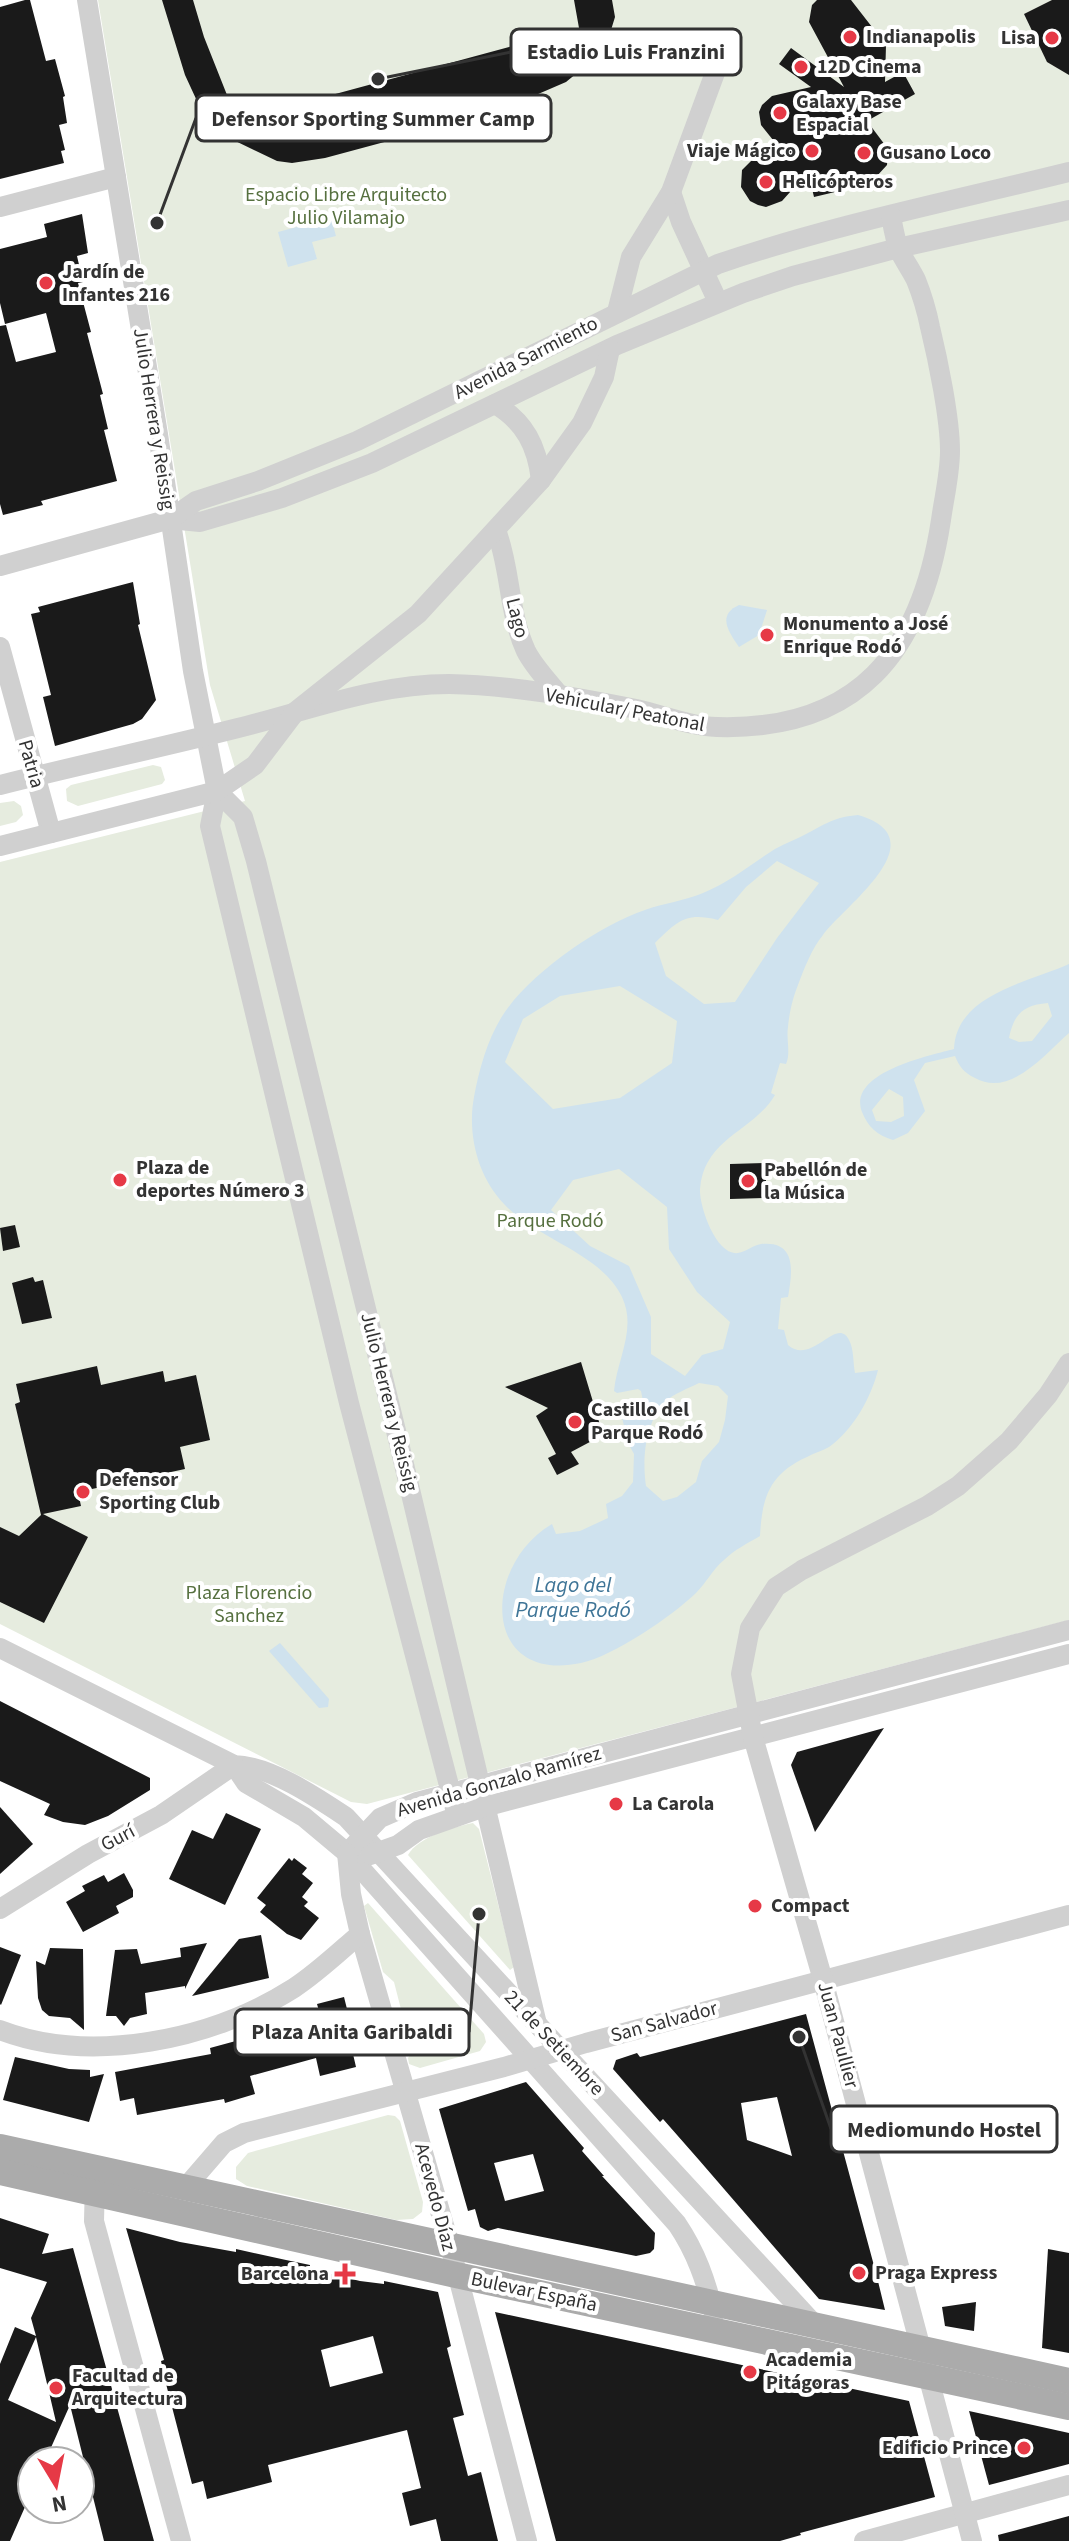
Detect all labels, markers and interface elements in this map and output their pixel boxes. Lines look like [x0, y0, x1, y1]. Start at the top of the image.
place label: Indianapolis [866, 23, 976, 51]
place label: Lisa [1001, 24, 1036, 52]
marker: Indianapolis [841, 28, 859, 46]
callout: Estadio Luis Franzini [511, 29, 741, 75]
marker: Lisa [1043, 29, 1061, 47]
text: Estadio Luis Franzini [527, 36, 725, 68]
place label: 12D Cinema [817, 53, 921, 81]
marker: 12D Cinema [792, 58, 810, 76]
place label: Galaxy Base Espacial [796, 88, 902, 139]
callout: Defensor Sporting Summer Camp [196, 95, 551, 141]
text: Defensor Sporting Summer Camp [211, 103, 535, 135]
marker: Galaxy Base Espacial [771, 104, 789, 122]
place label: Viaje Mágico [686, 137, 796, 165]
place label: Gusano Loco [880, 139, 991, 167]
marker: Viaje Mágico [803, 142, 821, 160]
marker: Gusano Loco [855, 144, 873, 162]
place label: Helicópteros [782, 168, 893, 196]
marker: Helicópteros [757, 173, 775, 191]
park label: Espacio Libre Arquitecto Julio Vilamajo [245, 181, 447, 232]
place label: Jardín de Infantes 216 [62, 258, 170, 309]
marker: Jardín de Infantes 216 [37, 274, 55, 292]
street label: Avenida Sarmiento [449, 310, 603, 406]
street label: Julio Herrera y Reissig [126, 326, 182, 512]
street label: Lago [499, 595, 535, 641]
place label: Monumento a José Enrique Rodó [783, 610, 948, 661]
marker: Monumento a José Enrique Rodó [758, 626, 776, 644]
street label: Vehicular/ Peatonal [543, 681, 707, 739]
street label: Patria [11, 737, 51, 791]
place label: Plaza de deportes Número 3 [136, 1154, 304, 1205]
place label: Pabellón de la Música [764, 1156, 867, 1207]
marker: Plaza de deportes Número 3 [111, 1171, 129, 1189]
marker: Pabellón de la Música [739, 1172, 757, 1190]
park label: Parque Rodó [496, 1207, 604, 1235]
street label: Julio Herrera y Reissig [353, 1310, 425, 1494]
place label: Castillo del Parque Rodó [591, 1396, 703, 1447]
marker: Castillo del Parque Rodó [566, 1413, 584, 1431]
place label: Defensor Sporting Club [99, 1466, 220, 1517]
marker: Defensor Sporting Club [74, 1483, 92, 1501]
water label: Lago del Parque Rodó [515, 1569, 631, 1626]
park label: Plaza Florencio Sanchez [186, 1579, 312, 1630]
street label: Avenida Gonzalo Ramírez [394, 1739, 604, 1825]
place label: La Carola [632, 1790, 714, 1818]
marker: La Carola [607, 1795, 625, 1813]
street label: Gurí [96, 1817, 141, 1859]
place label: Compact [771, 1892, 850, 1920]
marker: Compact [746, 1897, 764, 1915]
street label: Juan Paullier [810, 1979, 866, 2091]
street label: 21 de Setiembre [498, 1984, 610, 2102]
street label: San Salvador [608, 1994, 721, 2050]
callout: Plaza Anita Garibaldi [235, 2009, 469, 2055]
text: Plaza Anita Garibaldi [251, 2016, 453, 2048]
callout: Mediomundo Hostel [831, 2106, 1057, 2152]
text: Mediomundo Hostel [847, 2114, 1042, 2146]
street label: Acevedo Díaz [407, 2140, 463, 2254]
place label: Praga Express [875, 2259, 997, 2287]
place label: Barcelona [241, 2260, 329, 2288]
marker: Praga Express [850, 2264, 868, 2282]
marker: Barcelona [336, 2265, 354, 2283]
street label: Bulevar España [468, 2265, 600, 2319]
place label: Academia Pitágoras [765, 2346, 852, 2397]
place label: Facultad de Arquitectura [71, 2362, 183, 2413]
marker: Academia Pitágoras [741, 2363, 759, 2381]
marker: Facultad de Arquitectura [47, 2379, 65, 2397]
place label: Edificio Prince [882, 2434, 1008, 2462]
marker: Edificio Prince [1015, 2439, 1033, 2457]
north arrow [16, 2445, 96, 2525]
text: N [49, 2487, 69, 2521]

